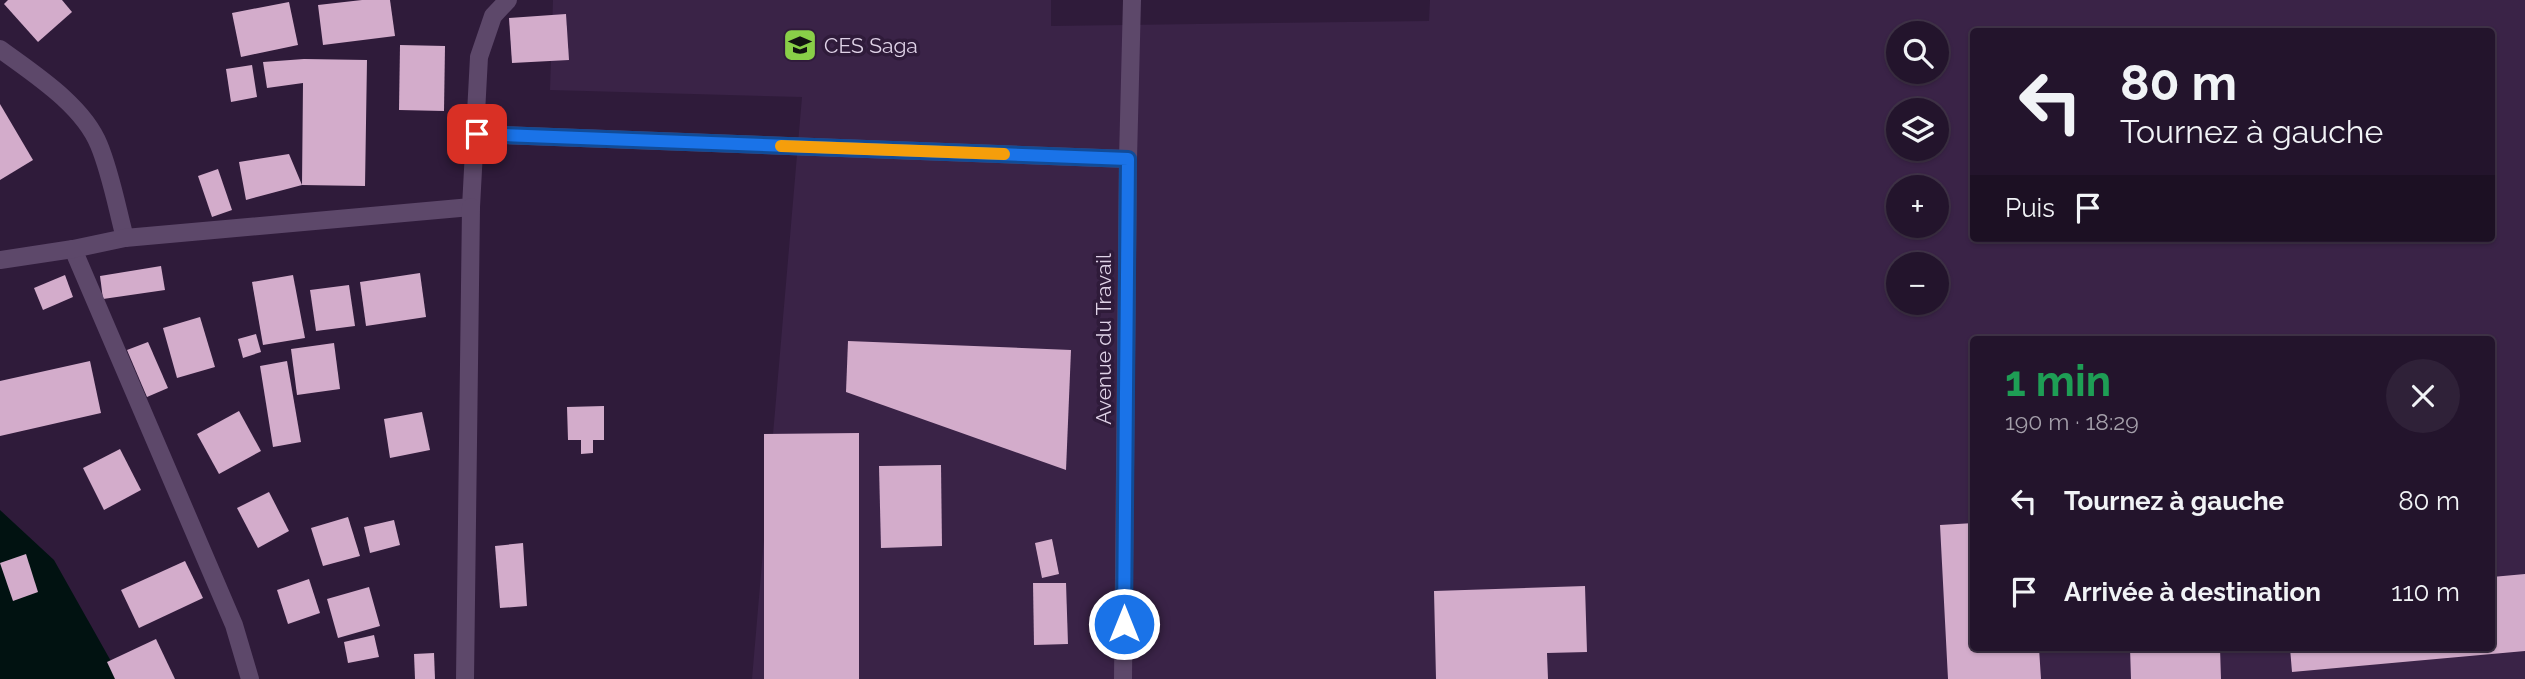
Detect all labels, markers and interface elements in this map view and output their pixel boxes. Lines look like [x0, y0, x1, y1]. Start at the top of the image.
map controls [1886, 21, 1949, 315]
button: search [1886, 21, 1949, 84]
school or university icon: CES Saga [781, 26, 819, 64]
place label: CES Saga [824, 33, 918, 58]
text: 80 m [2120, 54, 2237, 111]
icon: left [2005, 56, 2096, 147]
button: layers [1886, 98, 1949, 161]
pin [447, 104, 507, 164]
text: Tournez à gauche [2120, 113, 2383, 150]
icon: arrive [458, 115, 496, 153]
button: + [1886, 175, 1949, 238]
icon: arrive [2069, 189, 2107, 227]
text: Puis [2005, 193, 2055, 223]
button: − [1886, 252, 1949, 315]
street label: Avenue du Travail [1091, 253, 1116, 425]
text: 1 min [2005, 357, 2111, 406]
button: close [2386, 359, 2460, 433]
text: 190 m · 18:29 [2005, 408, 2139, 435]
icon: left [2005, 482, 2043, 520]
text: Tournez à gauche [2064, 486, 2284, 516]
text: 80 m [2398, 486, 2460, 516]
icon: arrive [2005, 573, 2043, 611]
text: Arrivée à destination [2064, 577, 2321, 607]
text: 110 m [2391, 577, 2460, 607]
position arrow [1087, 587, 1161, 661]

